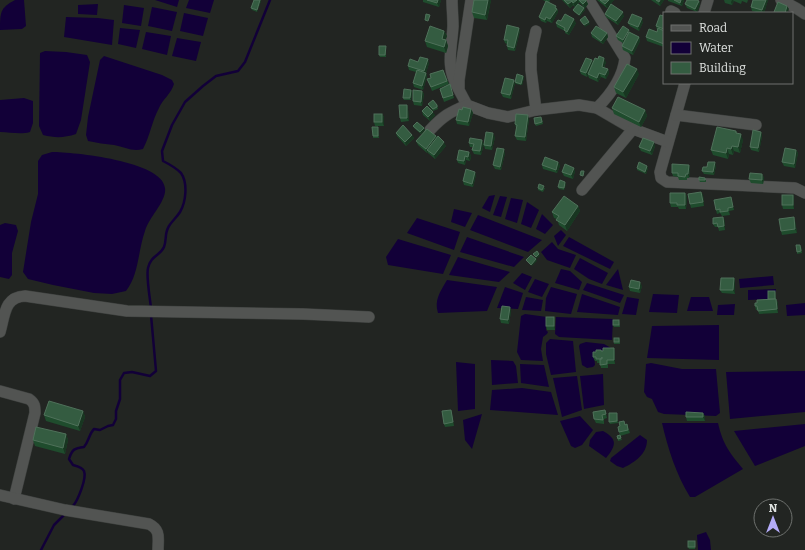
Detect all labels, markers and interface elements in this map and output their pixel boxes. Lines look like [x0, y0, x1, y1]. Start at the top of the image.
legend [663, 12, 793, 84]
text: Road [699, 21, 727, 35]
text: Water [699, 41, 734, 55]
text: Building [699, 61, 746, 75]
north arrow [753, 498, 793, 538]
text: N [769, 502, 778, 515]

